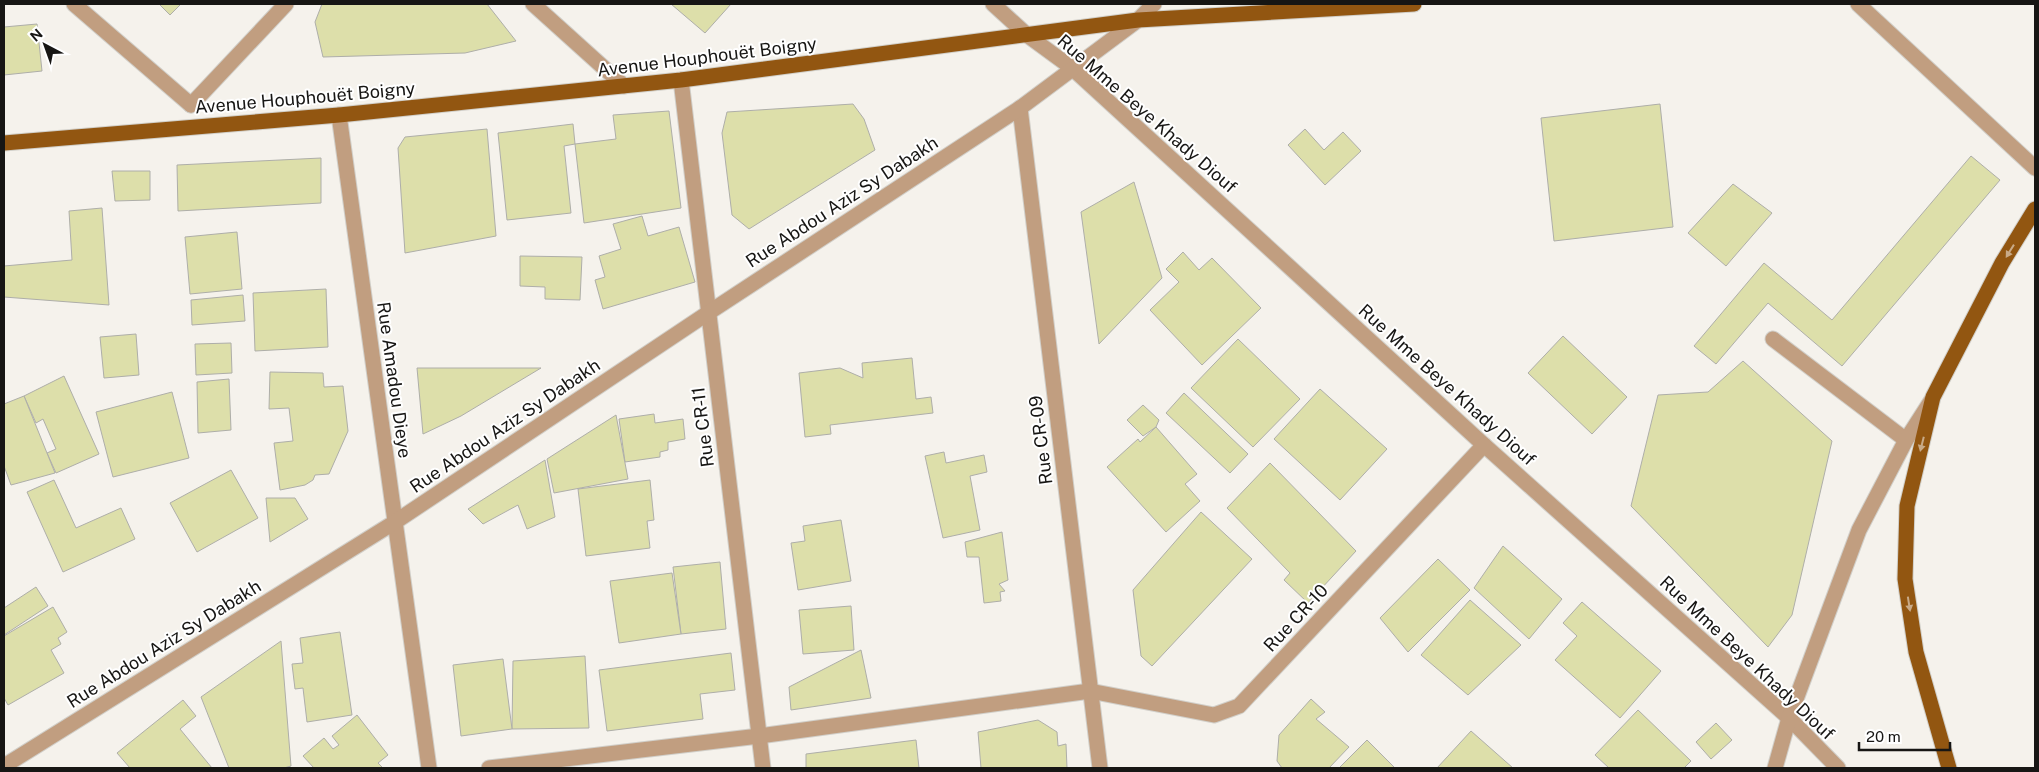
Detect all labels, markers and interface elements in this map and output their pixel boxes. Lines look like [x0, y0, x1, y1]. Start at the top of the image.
north arrow [20, 20, 70, 70]
text: N [27, 26, 46, 45]
street label: Rue Mme Beye Khady Diouf [1053, 30, 1241, 197]
street label: Avenue Houphouët Boigny [596, 33, 818, 80]
street label: Avenue Houphouët Boigny [194, 77, 416, 118]
street label: Rue Abdou Aziz Sy Dabakh [742, 132, 942, 272]
one-way arrow [2005, 244, 2014, 257]
street label: Rue Amadou Dieye [373, 300, 416, 459]
street label: Rue Mme Beye Khady Diouf [1355, 300, 1540, 470]
street label: Rue Abdou Aziz Sy Dabakh [406, 354, 604, 497]
street label: Rue CR-11 [687, 386, 718, 468]
street label: Rue CR-09 [1025, 394, 1056, 486]
one-way arrow [1918, 437, 1926, 452]
street label: Rue Mme Beye Khady Diouf [1656, 571, 1839, 744]
street label: Rue Abdou Aziz Sy Dabakh [63, 575, 265, 712]
street label: Rue CR-10 [1259, 580, 1332, 656]
one-way arrow [1905, 597, 1913, 613]
scale bar [1859, 720, 1950, 752]
text: 20 m [1866, 728, 1901, 745]

